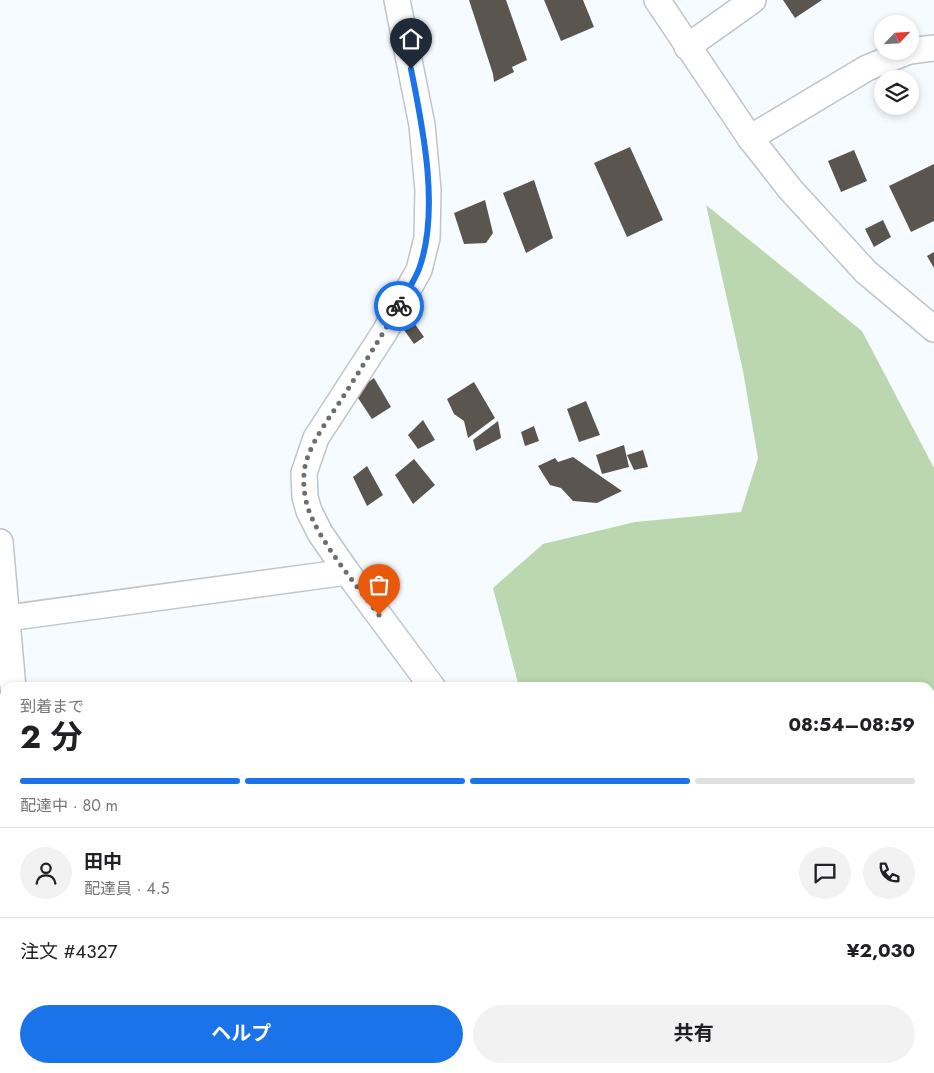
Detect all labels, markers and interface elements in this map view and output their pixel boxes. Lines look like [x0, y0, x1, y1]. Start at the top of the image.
north arrow [874, 15, 919, 60]
map controls [874, 15, 919, 115]
pin [390, 18, 432, 69]
icon: home [397, 25, 425, 53]
button: layers [874, 70, 919, 115]
courier [374, 281, 424, 331]
icon: bike [385, 292, 413, 320]
pin [358, 564, 400, 615]
icon: bag [365, 571, 393, 599]
text: 到着まで [20, 695, 84, 718]
text: 08:54–08:59 [788, 711, 915, 738]
text: 2 分 [20, 714, 83, 760]
text: 配達中 · 80 m [20, 794, 118, 817]
button: person [20, 847, 72, 899]
button: chat [799, 847, 851, 899]
button: phone [863, 847, 915, 899]
text: 田中 [84, 848, 122, 875]
text: 配達員 · 4.5 [84, 877, 170, 900]
text: ¥2,030 [847, 937, 915, 964]
text: 注文 #4327 [20, 938, 117, 965]
button: ヘルプ [20, 1005, 463, 1063]
button: 共有 [473, 1005, 915, 1063]

